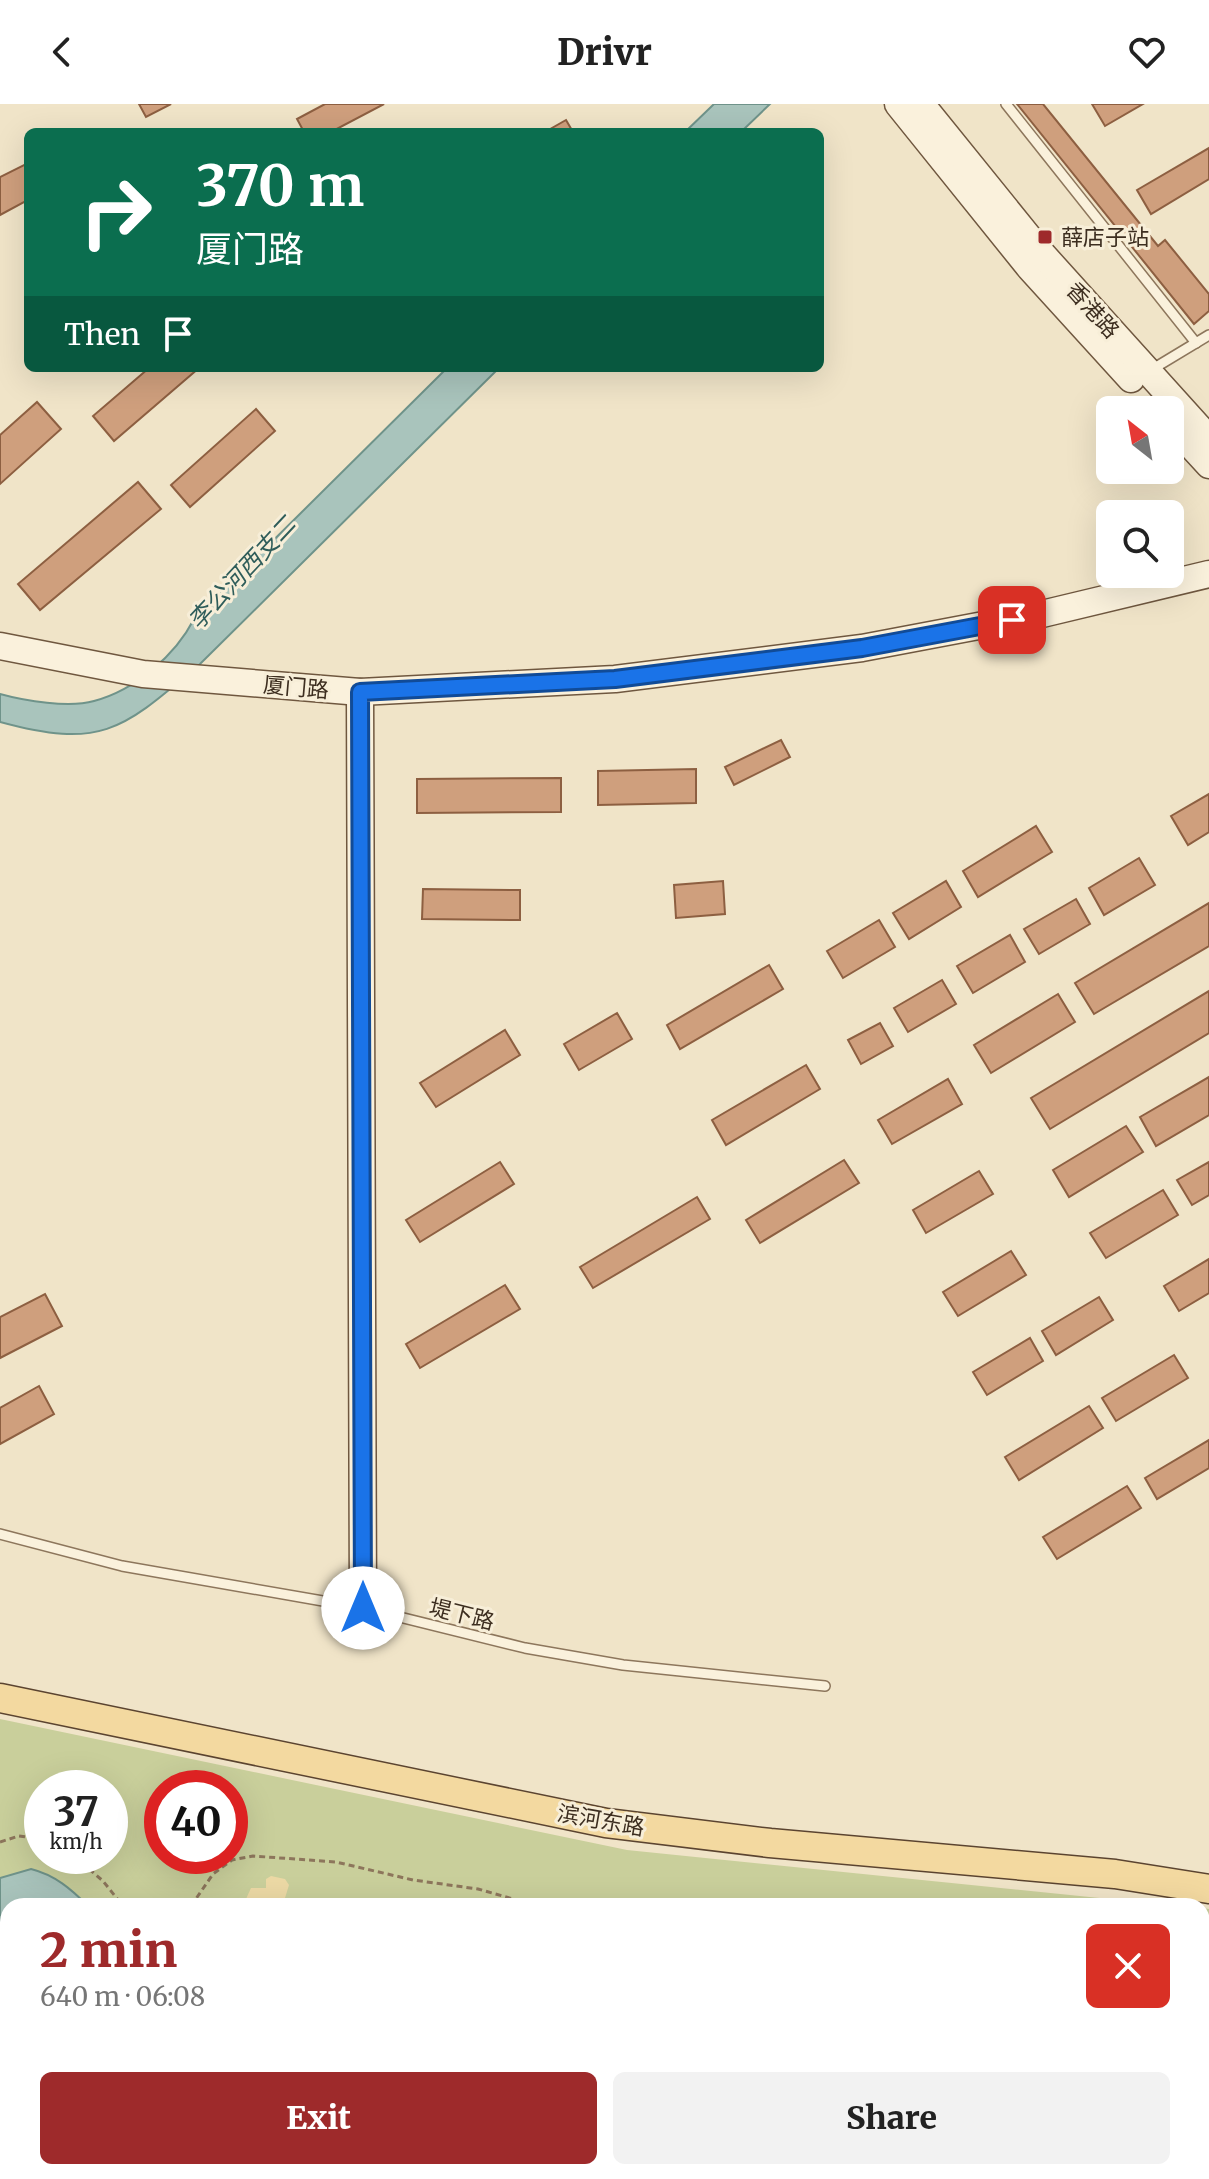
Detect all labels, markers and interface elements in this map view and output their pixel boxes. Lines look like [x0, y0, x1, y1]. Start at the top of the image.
icon: back [40, 30, 84, 74]
text: Drivr [557, 30, 652, 75]
icon: heart [1125, 30, 1169, 74]
text: 370 m [196, 151, 364, 221]
icon: right [64, 160, 168, 264]
place label: 薛店子站 [1061, 223, 1149, 251]
text: 厦门路 [196, 227, 304, 272]
marker: 薛店子站 [1036, 228, 1054, 246]
street label: 香港路 [1061, 276, 1125, 344]
icon: arrive [156, 312, 200, 356]
text: Then [64, 315, 140, 353]
north arrow [1096, 396, 1184, 484]
map controls [1096, 396, 1184, 588]
button: search [1096, 500, 1184, 588]
water label: 李公河西支二 [181, 509, 303, 636]
pin [978, 586, 1046, 654]
icon: arrive [990, 598, 1034, 642]
street label: 厦门路 [262, 670, 330, 704]
position arrow [321, 1566, 405, 1650]
street label: 堤下路 [427, 1592, 497, 1636]
speed limit sign: 40 [144, 1770, 248, 1874]
text: 37 [53, 1787, 99, 1837]
street label: 滨河东路 [555, 1799, 647, 1841]
text: km/h [50, 1829, 102, 1854]
text: 2 min [40, 1920, 177, 1980]
button: close [1086, 1924, 1170, 2008]
text: 640 m · 06:08 [40, 1980, 205, 2013]
button: Exit [40, 2072, 597, 2164]
button: Share [613, 2072, 1170, 2164]

